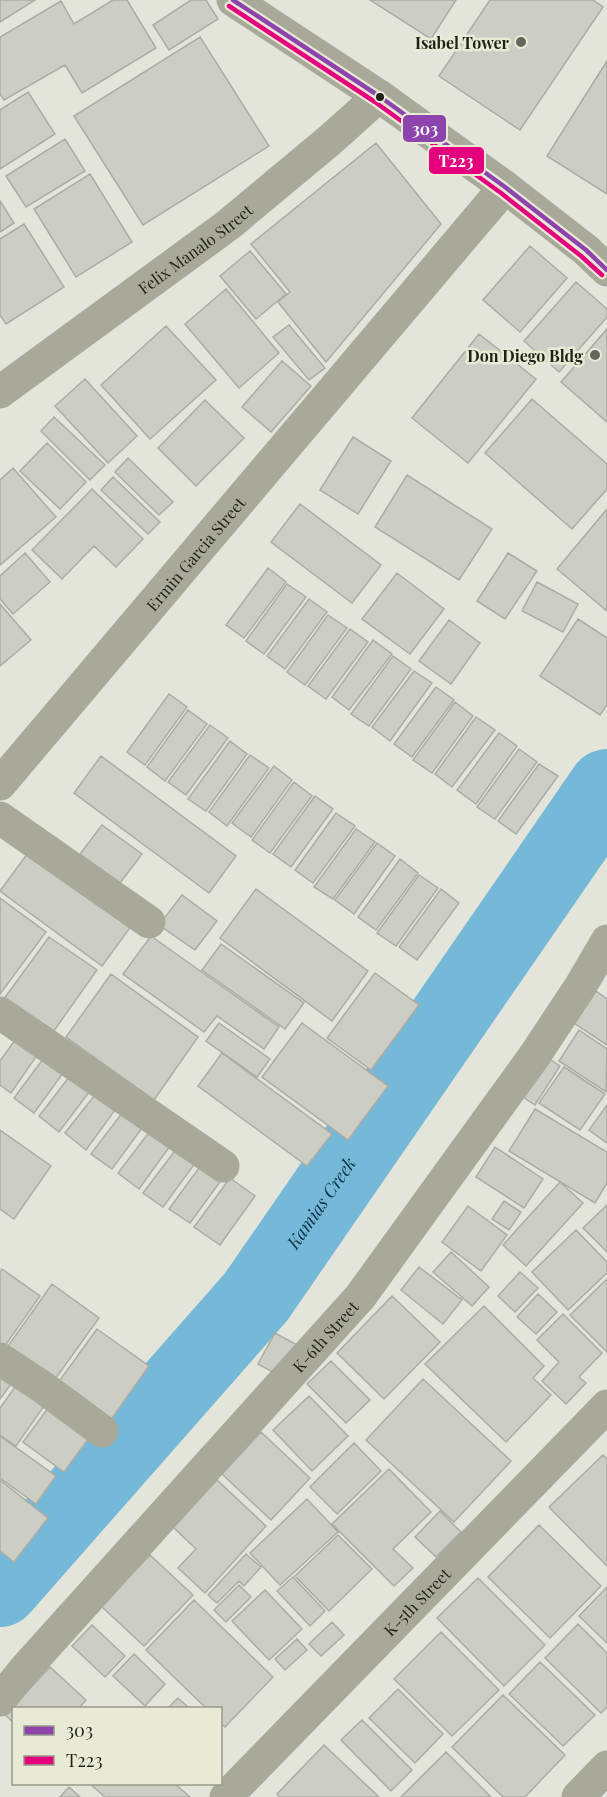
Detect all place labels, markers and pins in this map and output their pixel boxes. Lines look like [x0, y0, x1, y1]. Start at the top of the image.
place label: Isabel Tower [415, 32, 510, 53]
marker: Isabel Tower [514, 35, 528, 49]
unlabelled marker [374, 91, 386, 103]
place label: Don Diego Bldg [467, 345, 583, 366]
marker: Don Diego Bldg [588, 348, 602, 362]

